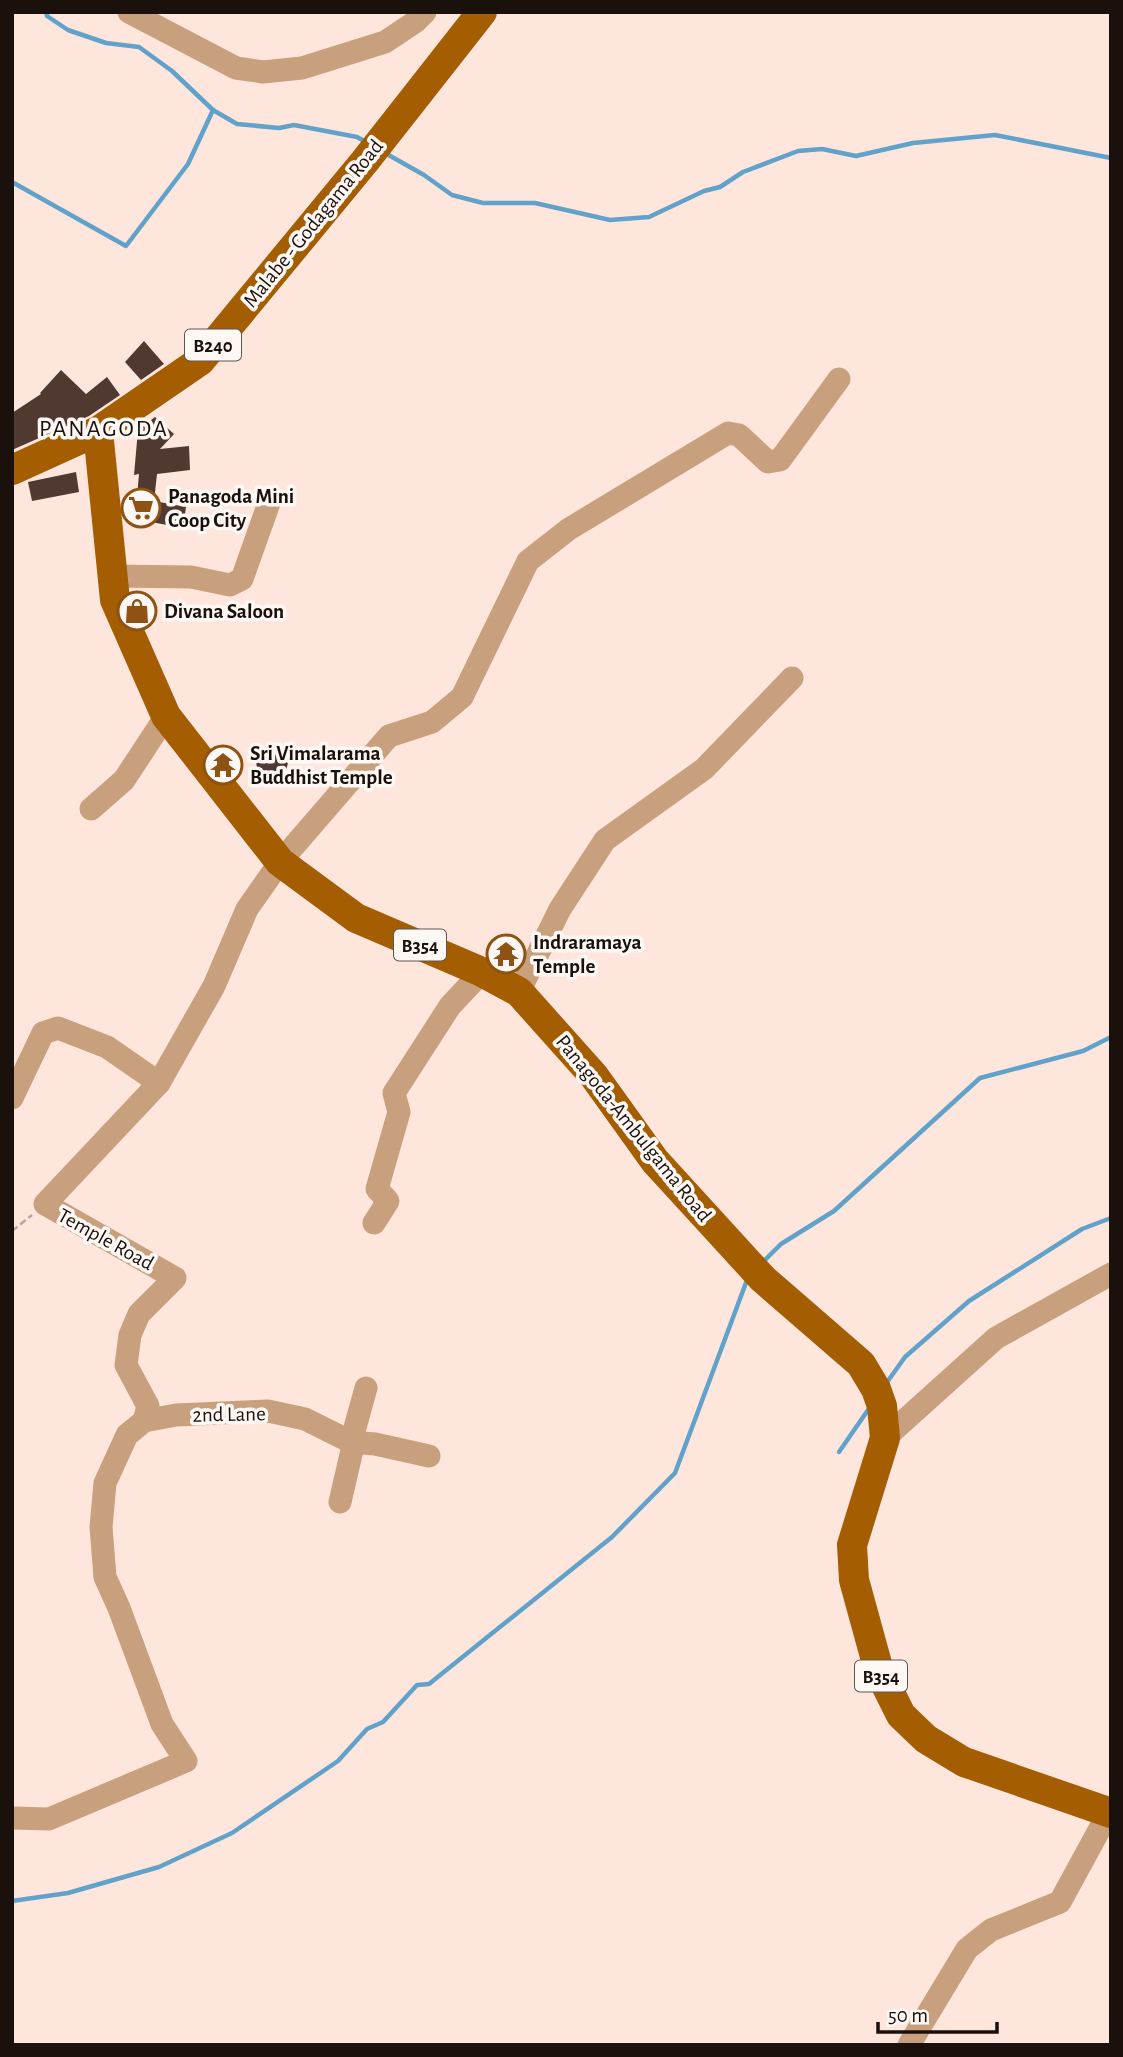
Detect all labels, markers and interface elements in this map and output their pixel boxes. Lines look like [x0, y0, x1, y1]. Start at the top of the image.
street label: Malabe - Godagama Road [239, 135, 387, 311]
road number: B240 [185, 330, 241, 360]
district label: PANAGODA [39, 417, 169, 441]
place label: Panagoda Mini Coop City [168, 486, 294, 531]
supermarket icon: Panagoda Mini Coop City [120, 487, 162, 529]
shop icon: Divana Saloon [116, 590, 158, 632]
place label: Divana Saloon [164, 601, 284, 622]
place label: Sri Vimalarama Buddhist Temple [250, 743, 393, 788]
temple icon: Sri Vimalarama Buddhist Temple [202, 744, 244, 786]
road number: B354 [394, 930, 446, 960]
place label: Indraramaya Temple [533, 932, 642, 977]
temple icon: Indraramaya Temple [485, 933, 527, 975]
street label: Panagoda-Ambulgama Road [552, 1031, 715, 1226]
street label: Temple Road [54, 1205, 157, 1274]
street label: 2nd Lane [192, 1403, 266, 1426]
road number: B354 [855, 1660, 907, 1692]
scale bar [878, 1990, 997, 2034]
text: 50 m [888, 2005, 928, 2026]

